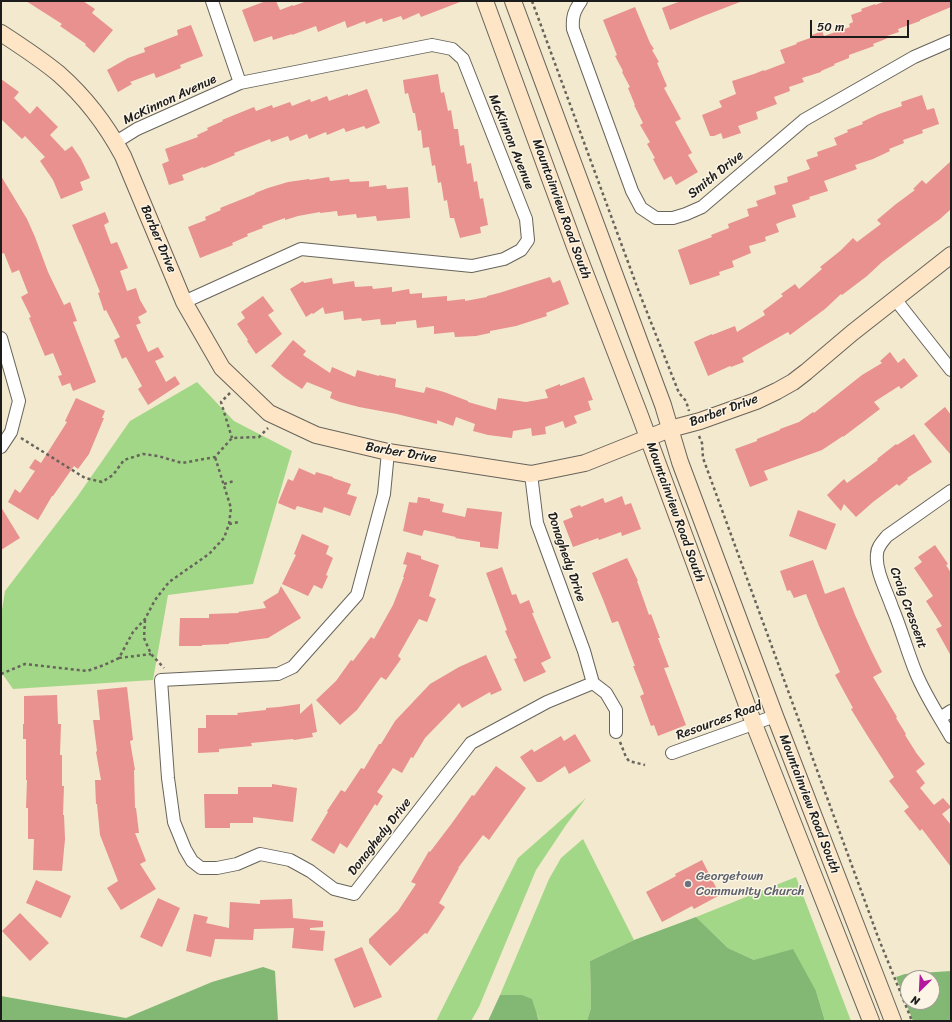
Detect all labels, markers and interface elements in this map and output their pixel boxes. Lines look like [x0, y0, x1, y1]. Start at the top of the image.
scale bar [812, 12, 911, 38]
text: 50 m [817, 16, 844, 38]
street label: McKinnon Avenue [121, 72, 219, 128]
street label: McKinnon Avenue [485, 92, 537, 192]
street label: Mountainview Road South [528, 137, 594, 281]
street label: Smith Drive [685, 148, 747, 202]
street label: Barber Drive [137, 203, 179, 275]
street label: Barber Drive [688, 391, 760, 431]
street label: Barber Drive [364, 439, 438, 467]
street label: Mountainview Road South [642, 440, 708, 584]
street label: Donaghedy Drive [543, 510, 589, 604]
street label: Craig Crescent [886, 565, 930, 651]
street label: Resources Road [674, 698, 764, 744]
street label: Mountainview Road South [775, 732, 843, 876]
street label: Donaghedy Drive [345, 795, 415, 879]
place label: Georgetown Community Church [696, 869, 805, 900]
marker: Georgetown Community Church [683, 879, 693, 889]
north arrow [900, 970, 940, 1010]
text: N [908, 990, 923, 1011]

